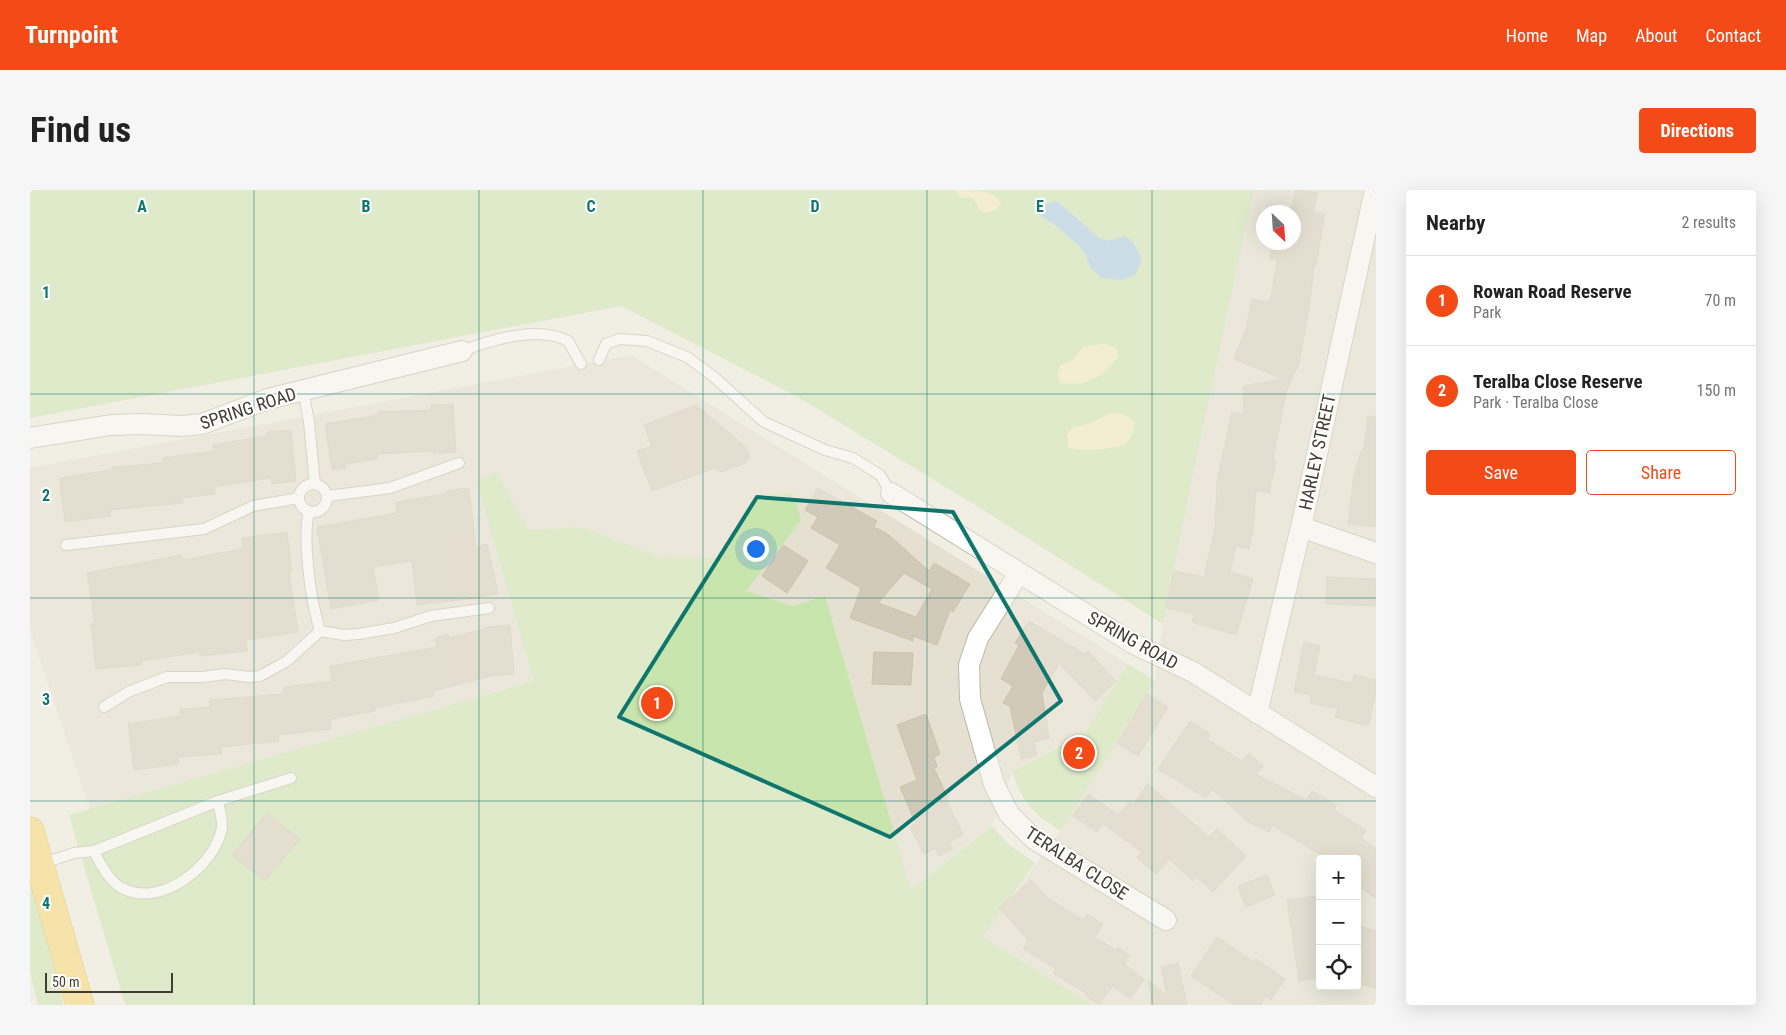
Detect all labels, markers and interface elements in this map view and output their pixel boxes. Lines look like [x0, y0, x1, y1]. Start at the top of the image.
text: Turnpoint [25, 21, 118, 49]
text: Home [1506, 25, 1548, 46]
text: Map [1576, 25, 1607, 46]
text: About [1635, 25, 1677, 46]
text: Contact [1705, 25, 1761, 46]
button: Directions [1639, 108, 1756, 153]
text: Find us [30, 110, 131, 151]
text: A [137, 197, 147, 216]
text: B [362, 197, 371, 216]
text: C [586, 197, 596, 216]
text: D [810, 197, 820, 216]
text: E [1036, 197, 1044, 216]
north arrow [1256, 205, 1301, 250]
text: Nearby [1426, 211, 1485, 235]
text: 2 results [1681, 213, 1736, 232]
text: Rowan Road Reserve [1473, 280, 1632, 303]
text: 1 [42, 283, 50, 302]
text: 1 [1438, 291, 1446, 310]
text: 70 m [1704, 291, 1736, 310]
text: Park [1473, 303, 1502, 322]
text: Teralba Close Reserve [1473, 370, 1643, 393]
text: 2 [1438, 381, 1446, 400]
text: 150 m [1697, 381, 1736, 400]
street label: SPRING ROAD [197, 383, 299, 433]
street label: HARLEY STREET [1294, 392, 1340, 512]
text: Park · Teralba Close [1473, 393, 1598, 412]
button: Save [1426, 450, 1576, 495]
button: Share [1586, 450, 1736, 495]
text: 2 [42, 486, 50, 505]
your location [743, 536, 769, 562]
street label: SPRING ROAD [1084, 607, 1182, 673]
pin: 1 [641, 684, 673, 722]
text: 3 [42, 690, 50, 709]
pin: 2 [1063, 734, 1095, 772]
street label: TERALBA CLOSE [1022, 822, 1132, 904]
map controls [1316, 855, 1361, 990]
button: + [1316, 855, 1361, 900]
text: 4 [42, 894, 50, 913]
button: − [1316, 900, 1361, 945]
button: locate [1316, 945, 1361, 990]
scale bar [45, 970, 172, 993]
text: 50 m [52, 974, 80, 990]

